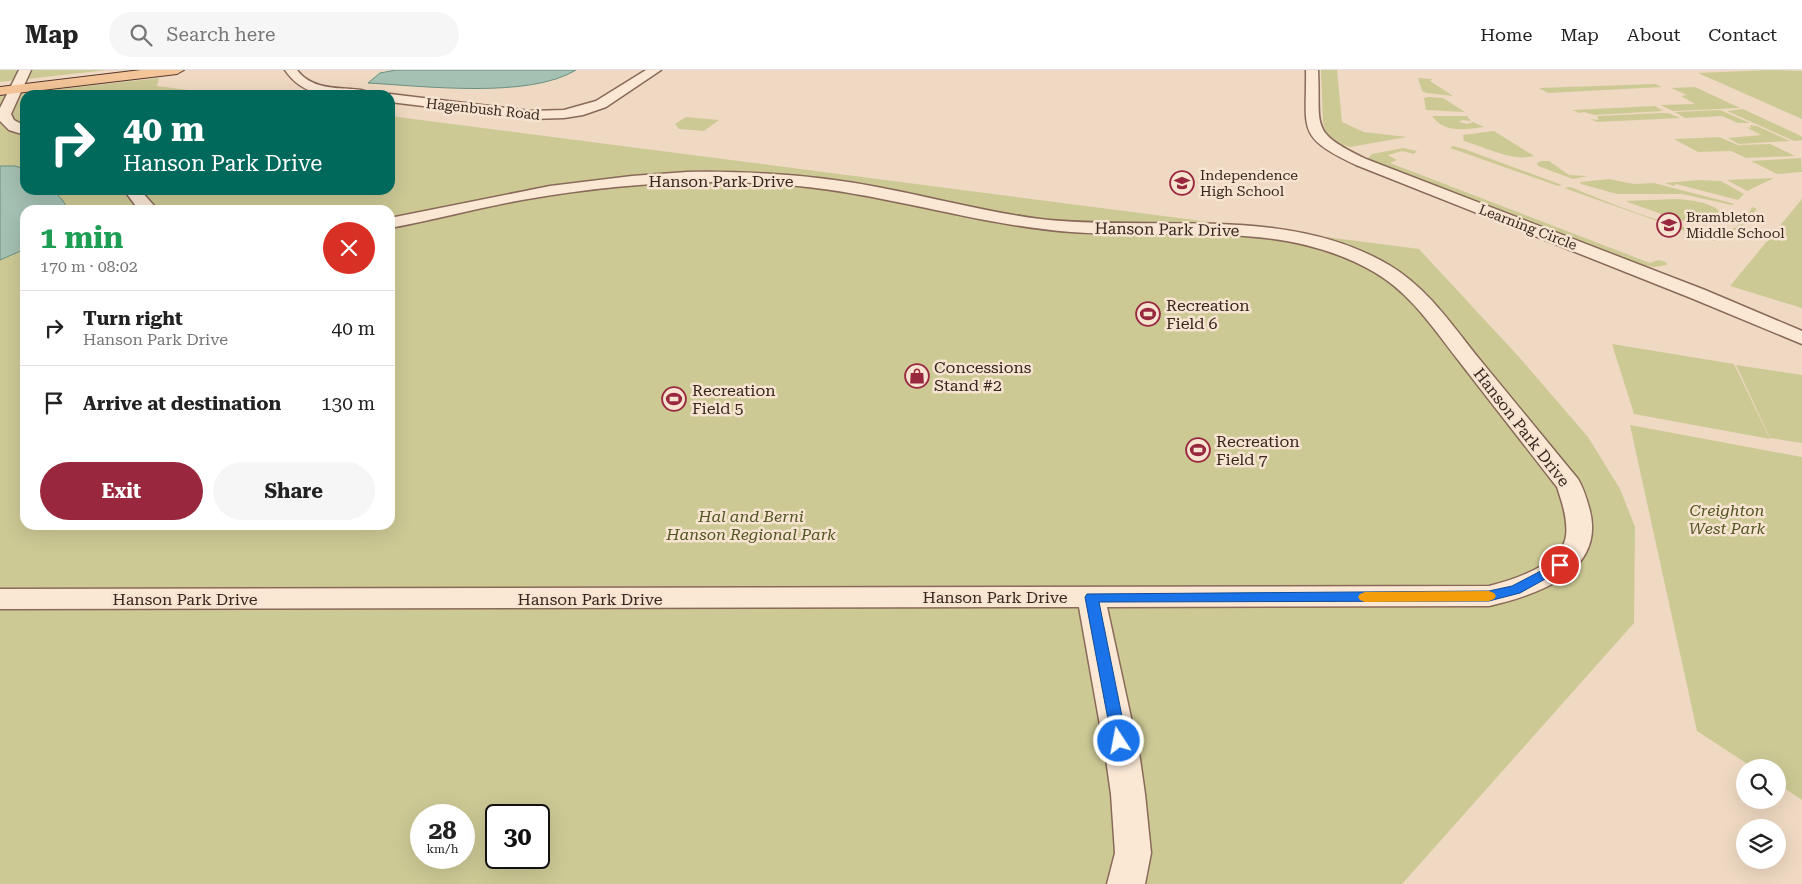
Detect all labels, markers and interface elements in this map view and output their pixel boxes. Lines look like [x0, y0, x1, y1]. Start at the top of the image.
search box [109, 12, 459, 57]
text: Map [25, 21, 79, 49]
icon: search [127, 21, 155, 49]
text: Search here [167, 23, 275, 46]
text: Home [1480, 24, 1532, 45]
text: Map [1560, 24, 1599, 45]
text: About [1627, 24, 1680, 45]
text: Contact [1708, 24, 1777, 45]
street label: Hagenbush Road [425, 95, 541, 123]
text: 40 m [123, 109, 205, 150]
icon: right [40, 110, 105, 175]
text: Hanson Park Drive [123, 151, 322, 176]
place label: Independence High School [1200, 167, 1298, 199]
school or university icon: Independence High School [1169, 170, 1195, 196]
street label: Hanson Park Drive [649, 172, 794, 191]
street label: Learning Circle [1477, 201, 1580, 253]
place label: Brambleton Middle School [1686, 209, 1785, 241]
school or university icon: Brambleton Middle School [1656, 212, 1682, 238]
street label: Hanson Park Drive [1094, 219, 1240, 240]
text: 1 min [40, 220, 123, 255]
button: close [323, 222, 375, 274]
text: 170 m · 08:02 [40, 257, 138, 276]
place label: Recreation Field 6 [1166, 296, 1250, 333]
sports icon: Recreation Field 6 [1135, 301, 1161, 327]
text: Turn right [83, 307, 183, 330]
icon: right [40, 314, 68, 342]
text: 40 m [332, 317, 375, 340]
text: Hanson Park Drive [83, 330, 228, 349]
place label: Concessions Stand #2 [934, 358, 1032, 395]
shop icon: Concessions Stand #2 [904, 363, 930, 389]
street label: Hanson Park Drive [1469, 364, 1574, 490]
place label: Recreation Field 5 [692, 381, 776, 418]
sports icon: Recreation Field 5 [661, 386, 687, 412]
icon: arrive [40, 389, 68, 417]
text: Arrive at destination [83, 392, 281, 415]
text: 130 m [321, 392, 375, 415]
place label: Recreation Field 7 [1216, 432, 1300, 469]
sports icon: Recreation Field 7 [1185, 437, 1211, 463]
button: Exit [40, 462, 203, 520]
button: Share [213, 462, 375, 520]
park label: Creighton West Park [1689, 501, 1766, 538]
park label: Hal and Berni Hanson Regional Park [665, 507, 836, 544]
pin [1539, 544, 1581, 586]
icon: arrive [1546, 551, 1574, 579]
street label: Hanson Park Drive [923, 588, 1068, 607]
street label: Hanson Park Drive [113, 590, 258, 609]
street label: Hanson Park Drive [518, 590, 663, 609]
position arrow [1092, 714, 1144, 766]
map controls [1736, 759, 1786, 869]
button: search [1736, 759, 1786, 809]
speed limit sign: 30 [485, 804, 550, 869]
text: 28 [428, 816, 457, 845]
button: layers [1736, 819, 1786, 869]
text: km/h [426, 842, 459, 856]

